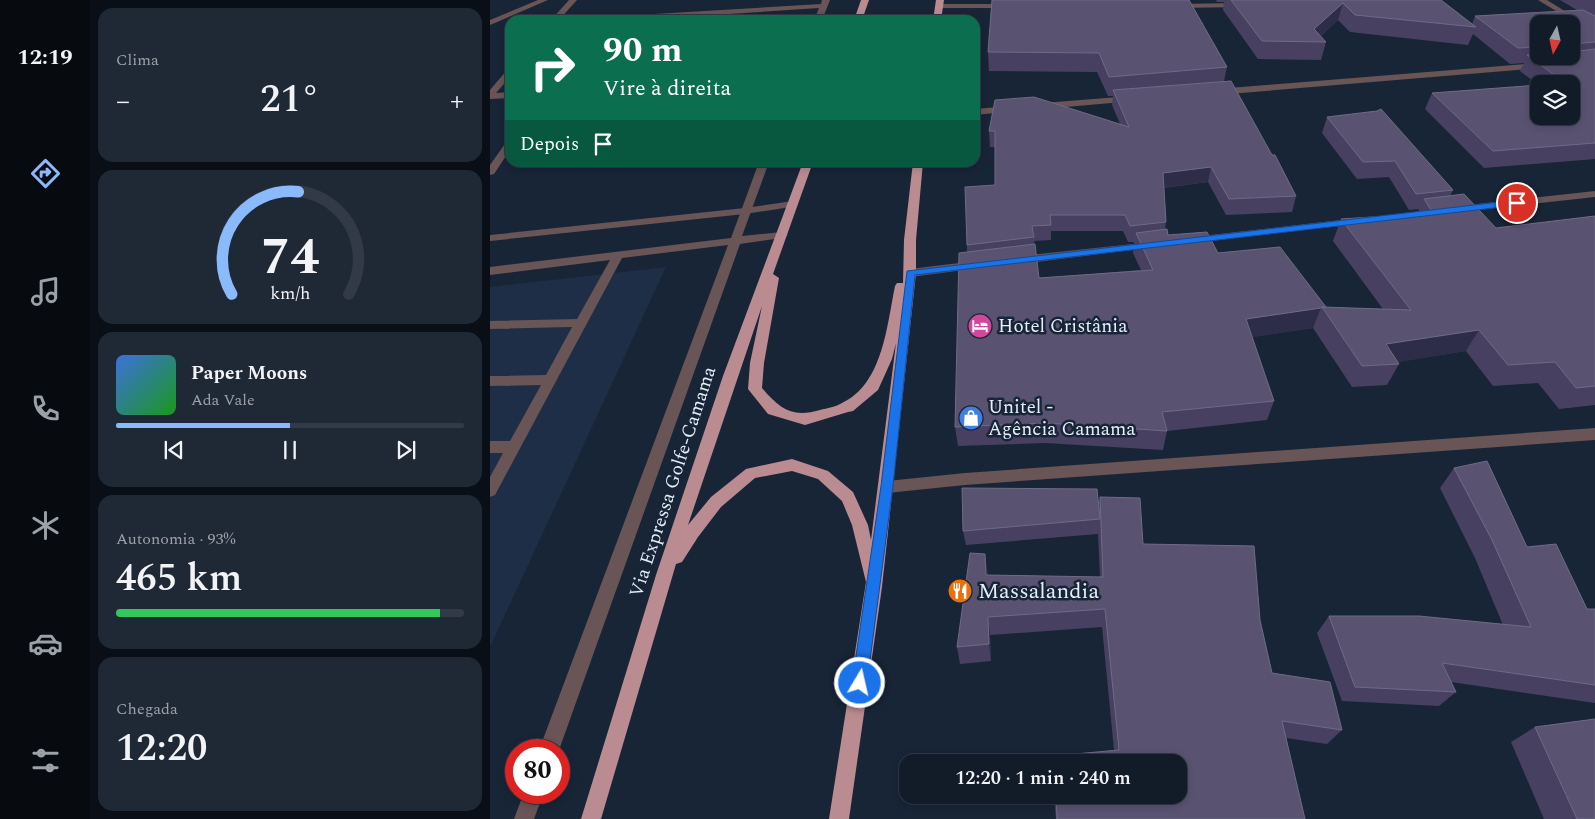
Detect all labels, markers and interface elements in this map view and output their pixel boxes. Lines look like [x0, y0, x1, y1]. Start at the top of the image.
north arrow [1530, 15, 1580, 65]
map controls [1530, 15, 1580, 125]
text: 90 m [603, 24, 683, 77]
icon: right [520, 35, 585, 100]
text: 12:19 [17, 41, 73, 74]
text: Clima [116, 48, 159, 72]
text: 21° [260, 71, 320, 129]
text: Vire à direita [603, 72, 731, 105]
button: layers [1530, 75, 1580, 125]
text: − [116, 80, 130, 123]
text: + [450, 80, 464, 123]
text: Depois [520, 130, 579, 159]
icon: arrive [589, 130, 617, 158]
icon: directions [28, 156, 63, 191]
pin [1496, 182, 1538, 224]
icon: arrive [1503, 189, 1531, 217]
text: 74 [261, 218, 319, 297]
icon: music [28, 274, 63, 309]
text: km/h [270, 280, 310, 307]
place label: Hotel Cristânia [998, 312, 1128, 341]
hotel icon: Hotel Cristânia [967, 313, 993, 339]
text: Paper Moons [191, 359, 307, 388]
street label: Via Expressa Golfe-Camama [622, 362, 724, 601]
text: Ada Vale [191, 388, 255, 412]
icon: phone [28, 391, 63, 426]
place label: Unitel - Agência Camama [988, 393, 1136, 444]
shop icon: Unitel - Agência Camama [958, 405, 984, 431]
icon: previous [160, 436, 188, 464]
icon: pause [276, 436, 304, 464]
icon: next [392, 436, 420, 464]
icon: climate [28, 508, 63, 543]
text: Autonomia · 93% [116, 527, 235, 551]
text: 465 km [116, 550, 242, 608]
place label: Massalandia [978, 575, 1100, 608]
restaurant icon: Massalandia [947, 578, 973, 604]
icon: car [28, 626, 63, 661]
position arrow [833, 656, 885, 708]
text: Chegada [116, 697, 178, 721]
text: 12:20 [116, 720, 207, 778]
speed limit sign: 80 [505, 739, 570, 804]
icon: filters [28, 743, 63, 778]
text: 12:20 · 1 min · 240 m [955, 764, 1131, 793]

